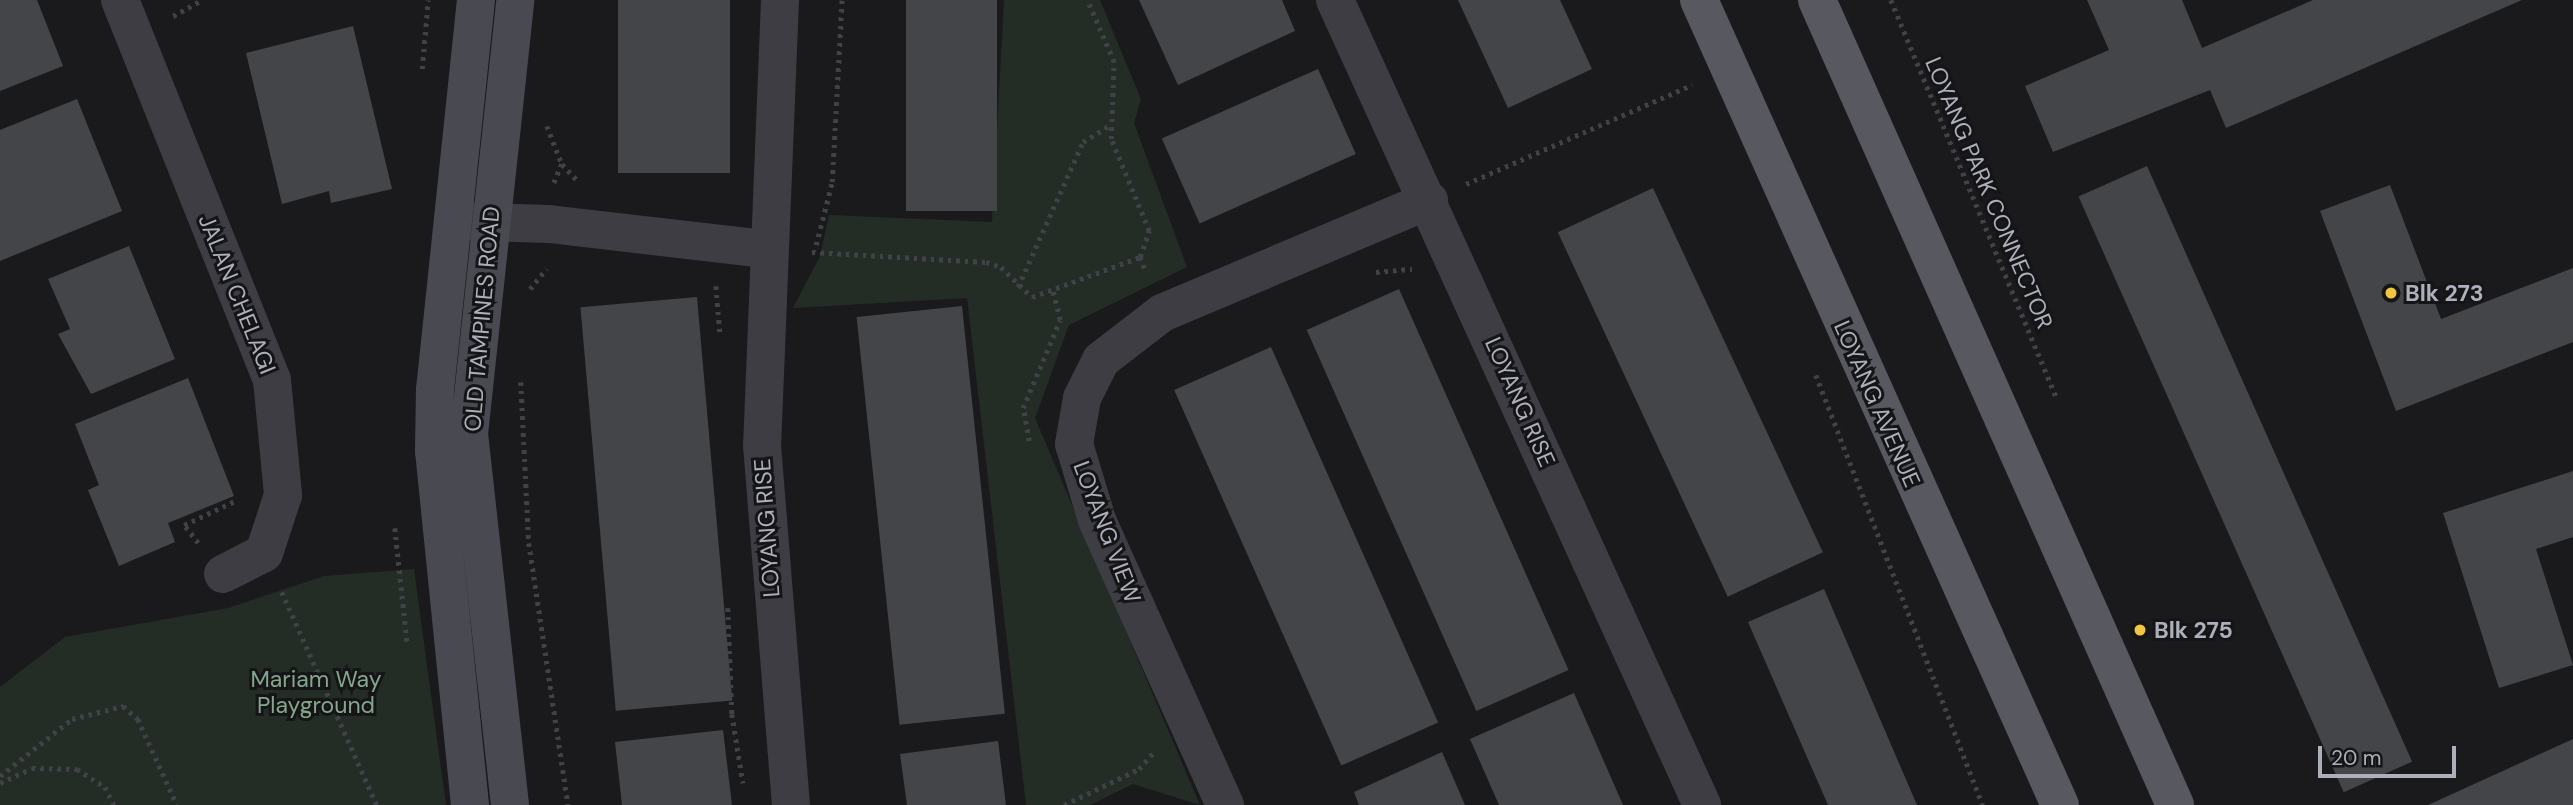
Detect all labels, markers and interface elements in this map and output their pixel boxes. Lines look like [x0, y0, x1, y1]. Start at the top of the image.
street label: LOYANG PARK CONNECTOR [1919, 53, 2059, 333]
street label: OLD TAMPINES ROAD [458, 205, 506, 433]
street label: JALAN CHELAGI [192, 210, 282, 378]
place label: Blk 273 [2405, 279, 2484, 307]
marker: Blk 273 [2383, 285, 2399, 301]
street label: LOYANG AVENUE [1828, 317, 1926, 491]
street label: LOYANG RISE [1479, 333, 1561, 471]
street label: LOYANG VIEW [1067, 457, 1147, 607]
street label: LOYANG RISE [748, 458, 786, 598]
place label: Blk 275 [2154, 616, 2233, 644]
marker: Blk 275 [2132, 622, 2148, 638]
park label: Mariam Way Playground [250, 665, 382, 719]
scale bar [2321, 732, 2459, 776]
text: 20 m [2331, 744, 2382, 772]

